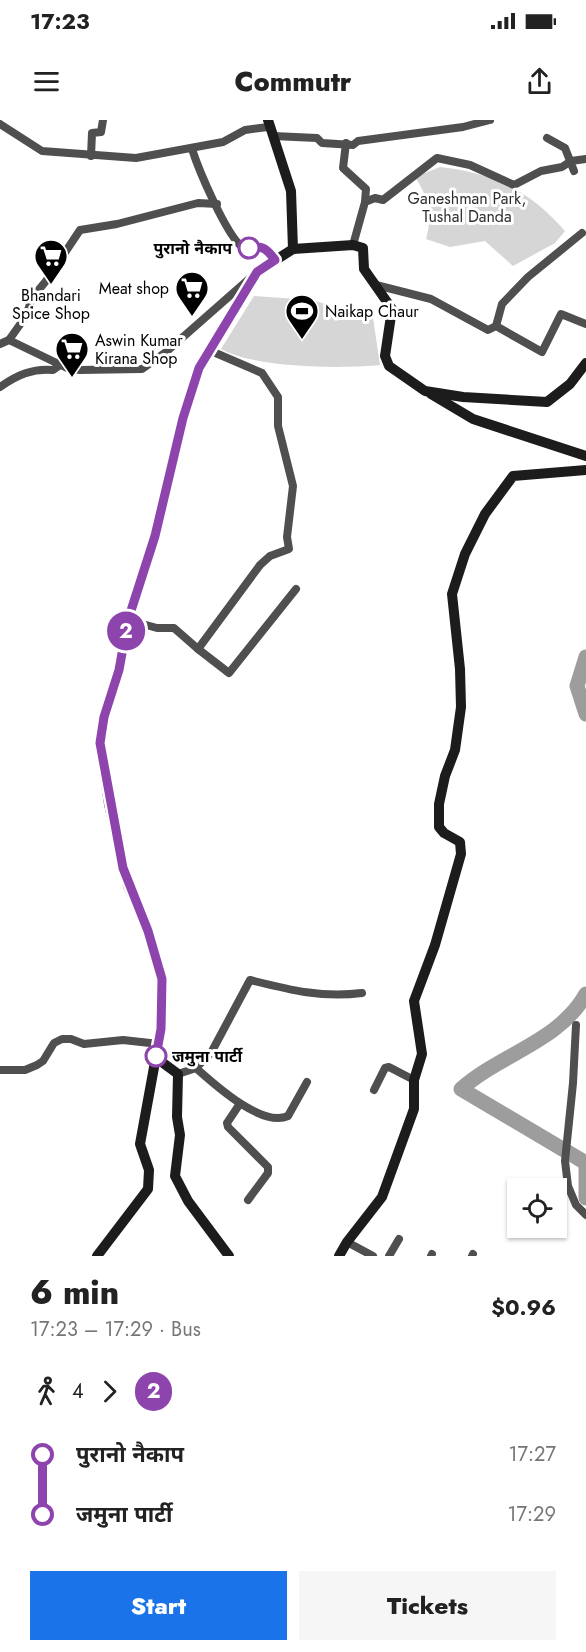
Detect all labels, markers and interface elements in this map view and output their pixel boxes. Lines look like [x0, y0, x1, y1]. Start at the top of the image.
text: 17:23 [30, 5, 90, 37]
text: Commutr [234, 62, 352, 101]
icon: menu [30, 65, 63, 98]
icon: share [523, 65, 556, 98]
park label: Ganeshman Park, Tushal Danda [408, 187, 526, 228]
place label: पुरानो नैकाप [153, 237, 233, 260]
marker: पुरानो नैकाप [238, 237, 260, 259]
supermarket icon: Bhandari Spice Shop [33, 238, 69, 285]
supermarket icon: Meat shop [174, 270, 210, 317]
place label: Meat shop [99, 277, 169, 300]
place label: Bhandari Spice Shop [12, 284, 90, 325]
sports icon: Naikap Chaur [284, 293, 320, 340]
place label: Naikap Chaur [325, 300, 419, 323]
place label: Aswin Kumar Kirana Shop [95, 329, 183, 370]
supermarket icon: Aswin Kumar Kirana Shop [54, 331, 90, 378]
line badge: 2 [106, 612, 146, 650]
text: 2 [119, 616, 133, 646]
marker: जमुना पार्टी [145, 1045, 167, 1067]
place label: जमुना पार्टी [172, 1045, 244, 1068]
map controls [507, 1178, 567, 1238]
button: locate [507, 1178, 567, 1238]
text: 6 min [30, 1269, 119, 1316]
text: $0.96 [491, 1291, 556, 1323]
text: 17:23 – 17:29 · Bus [30, 1315, 201, 1344]
icon: walk [30, 1375, 63, 1408]
icon: forward [93, 1375, 126, 1408]
text: 2 [147, 1376, 160, 1406]
text: 4 [72, 1377, 84, 1406]
text: पुरानो नैकाप [76, 1438, 184, 1470]
text: 17:27 [509, 1440, 556, 1469]
text: जमुना पार्टी [76, 1498, 173, 1530]
text: 17:29 [508, 1500, 556, 1529]
button: Start [30, 1571, 287, 1640]
button: Tickets [299, 1571, 556, 1640]

